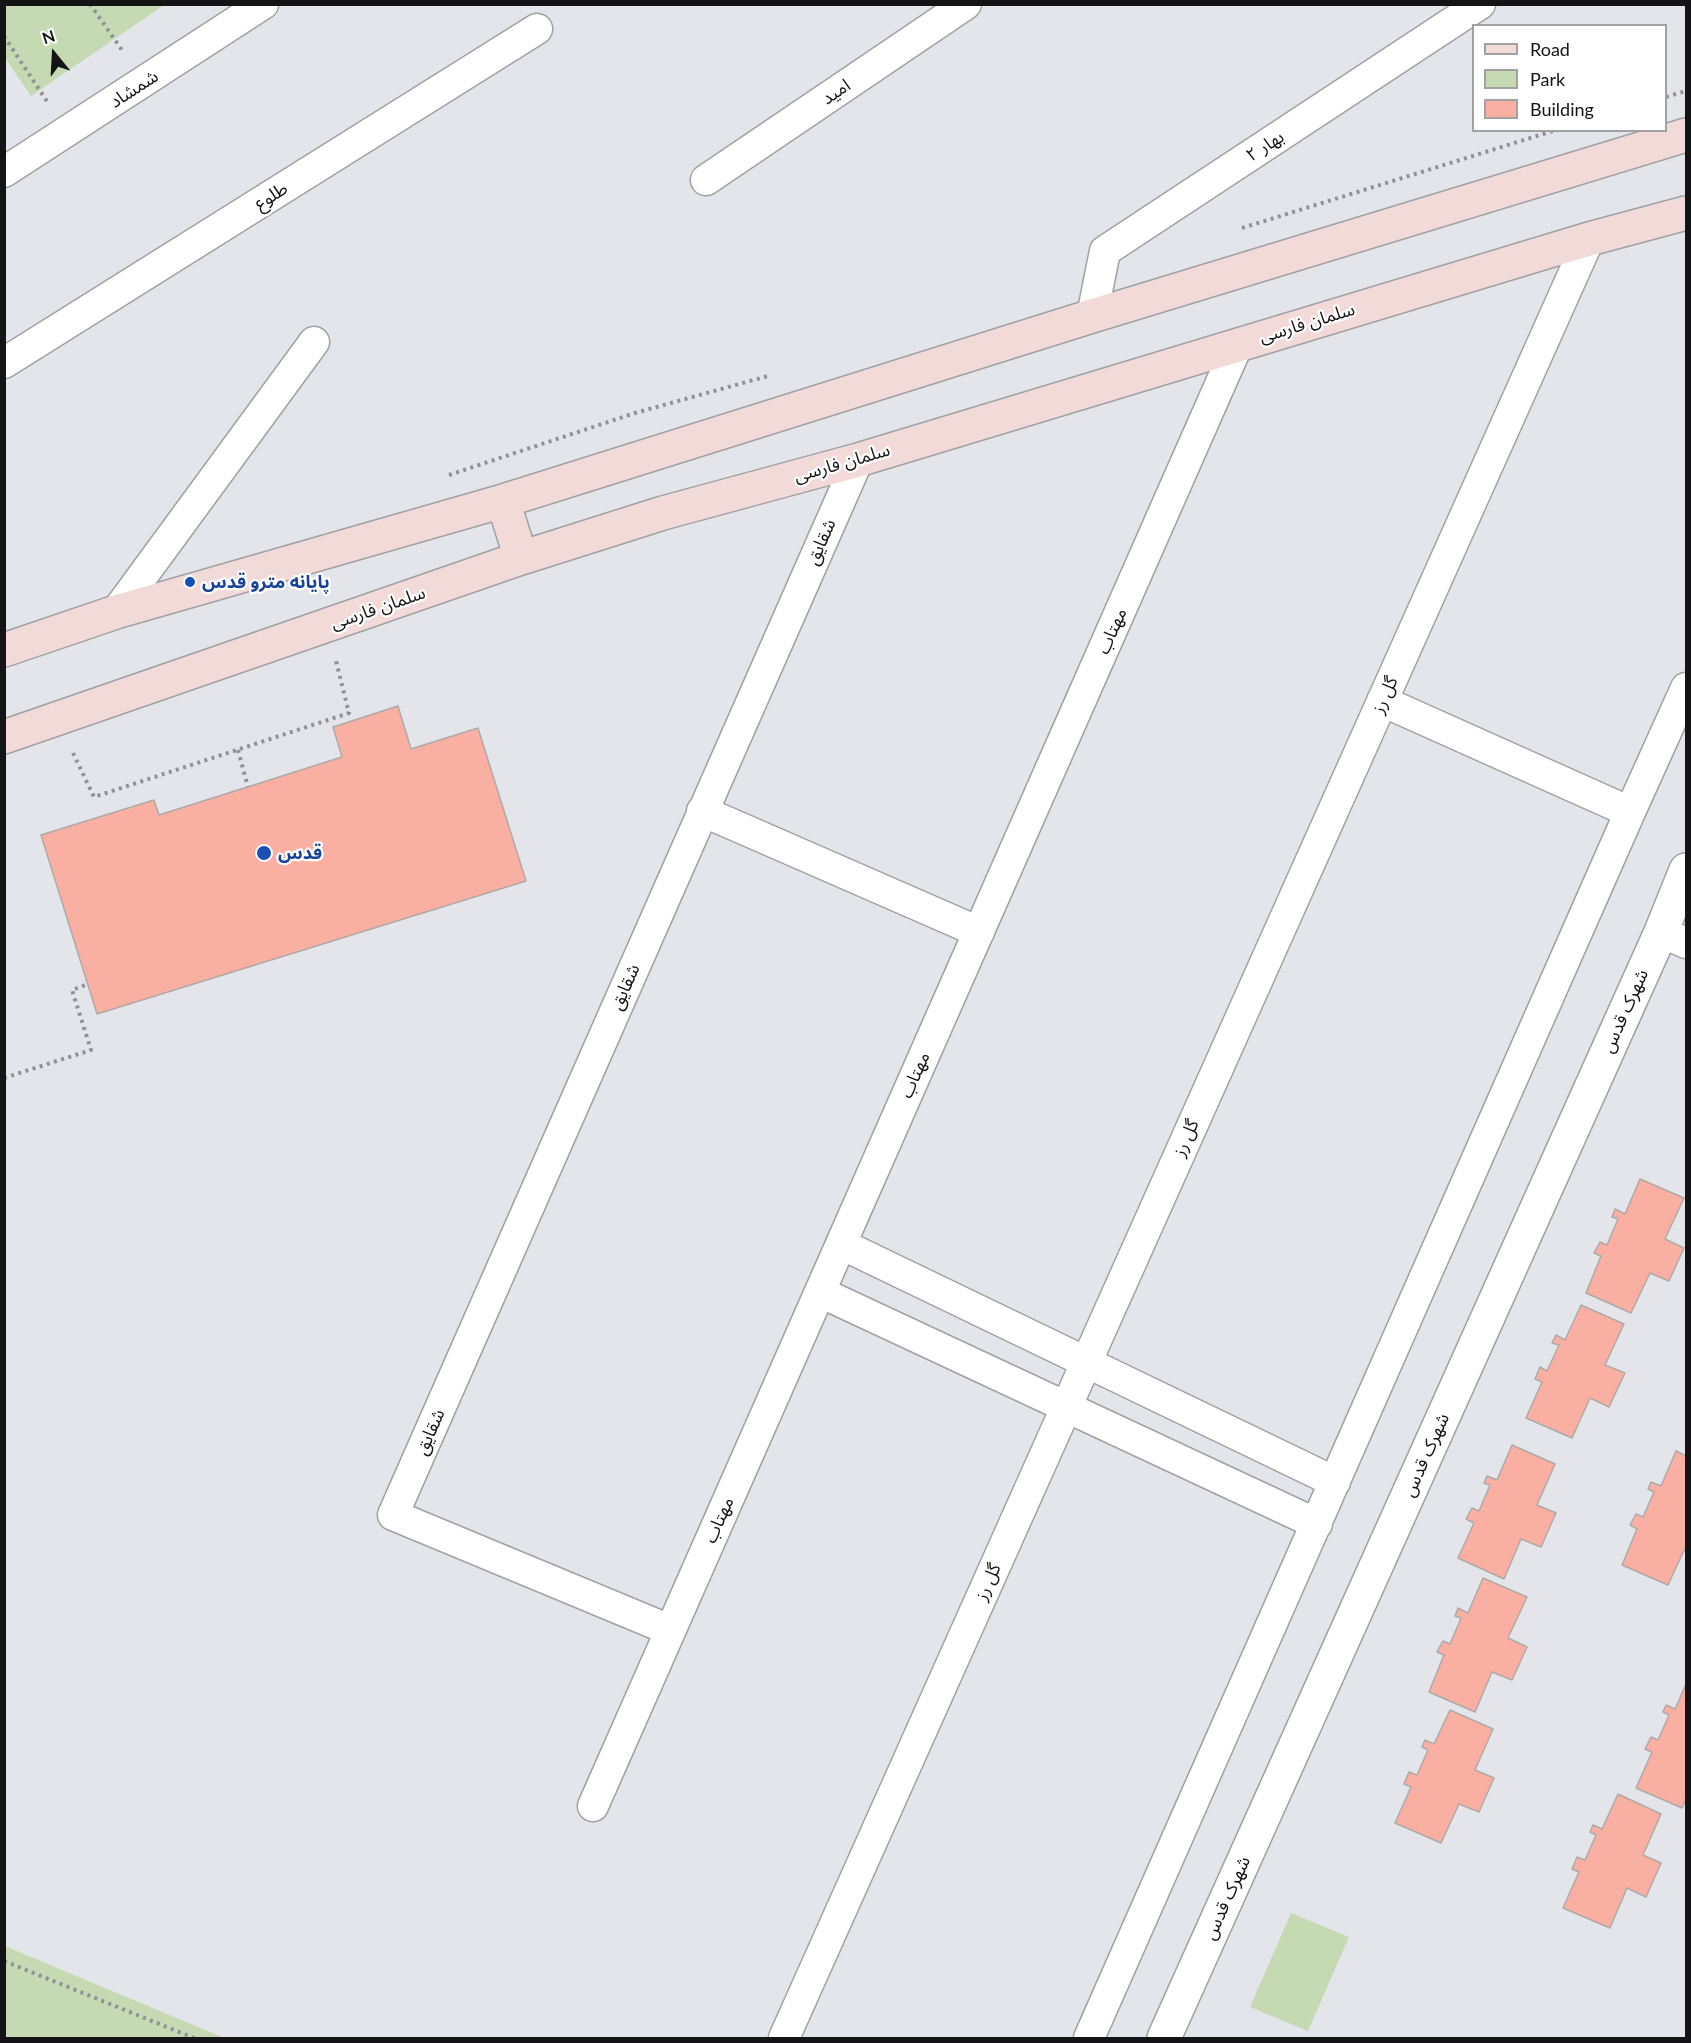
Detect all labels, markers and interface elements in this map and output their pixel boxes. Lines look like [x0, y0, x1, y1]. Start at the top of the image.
north arrow [24, 24, 84, 84]
legend [1472, 24, 1667, 132]
text: N [39, 25, 57, 47]
text: Road [1530, 38, 1570, 60]
street label: شمشاد [106, 65, 162, 113]
text: Park [1530, 68, 1565, 90]
street label: امید [818, 75, 854, 109]
text: Building [1530, 98, 1594, 120]
street label: بهار ۲ [1242, 126, 1288, 166]
street label: طلوع [250, 178, 292, 214]
street label: سلمان فارسی [1257, 298, 1357, 348]
street label: سلمان فارسی [792, 439, 892, 487]
street label: شقايق [801, 516, 841, 568]
place label: پایانه مترو قدس [202, 571, 330, 593]
marker: پایانه مترو قدس [183, 575, 197, 589]
street label: سلمان فارسی [328, 582, 428, 634]
street label: مهتاب [1092, 604, 1132, 658]
street label: گل رز [1367, 673, 1403, 717]
place label: قدس [278, 842, 322, 864]
marker: قدس [255, 844, 273, 862]
street label: شقايق [605, 961, 645, 1013]
street label: شهرک قدس [1597, 966, 1653, 1056]
street label: مهتاب [895, 1048, 935, 1102]
street label: گل رز [1168, 1116, 1204, 1160]
street label: شقايق [410, 1406, 450, 1458]
street label: شهرک قدس [1398, 1410, 1454, 1500]
street label: مهتاب [699, 1493, 739, 1547]
street label: گل رز [970, 1560, 1006, 1604]
street label: شهرک قدس [1199, 1853, 1255, 1943]

